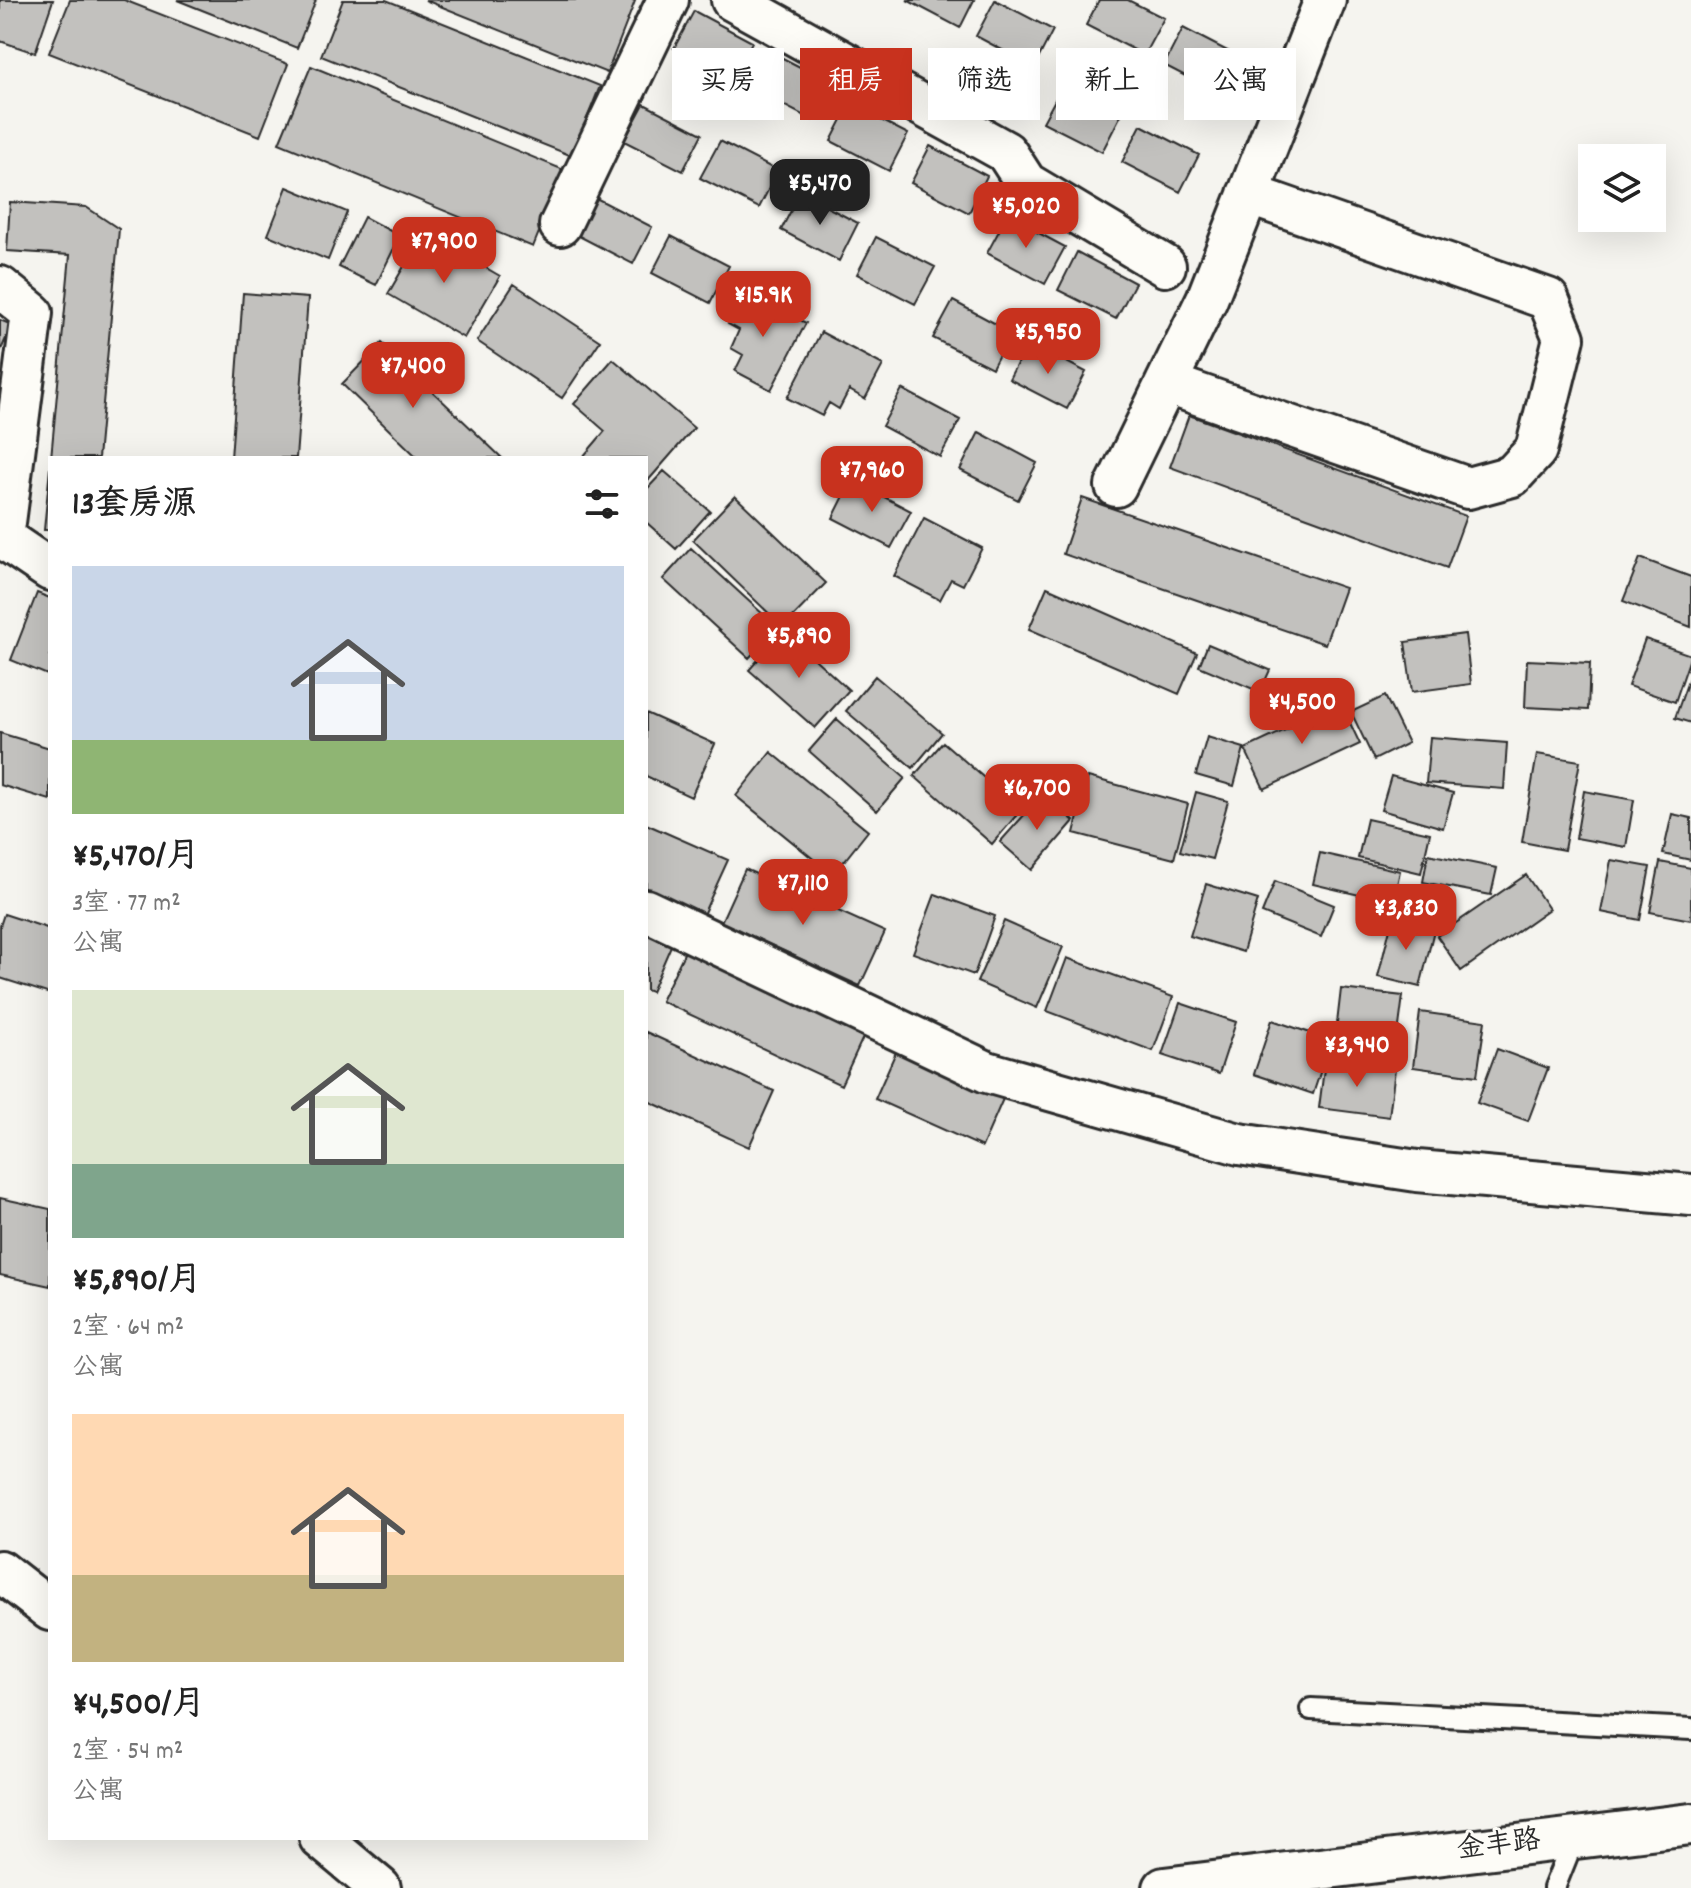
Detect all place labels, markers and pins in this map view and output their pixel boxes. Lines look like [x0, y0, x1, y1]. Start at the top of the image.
pin: ¥5,470 [755, 159, 885, 227]
pin: ¥5,020 [961, 182, 1091, 250]
pin: ¥7,900 [379, 217, 509, 285]
pin: ¥15.9K [698, 271, 828, 339]
pin: ¥5,950 [983, 308, 1113, 376]
pin: ¥7,400 [348, 342, 478, 410]
pin: ¥7,960 [807, 446, 937, 514]
pin: ¥5,890 [734, 612, 864, 680]
pin: ¥4,500 [1237, 678, 1367, 746]
pin: ¥6,700 [972, 764, 1102, 832]
pin: ¥7,110 [738, 859, 868, 927]
pin: ¥3,830 [1341, 884, 1471, 952]
pin: ¥3,940 [1292, 1021, 1422, 1089]

